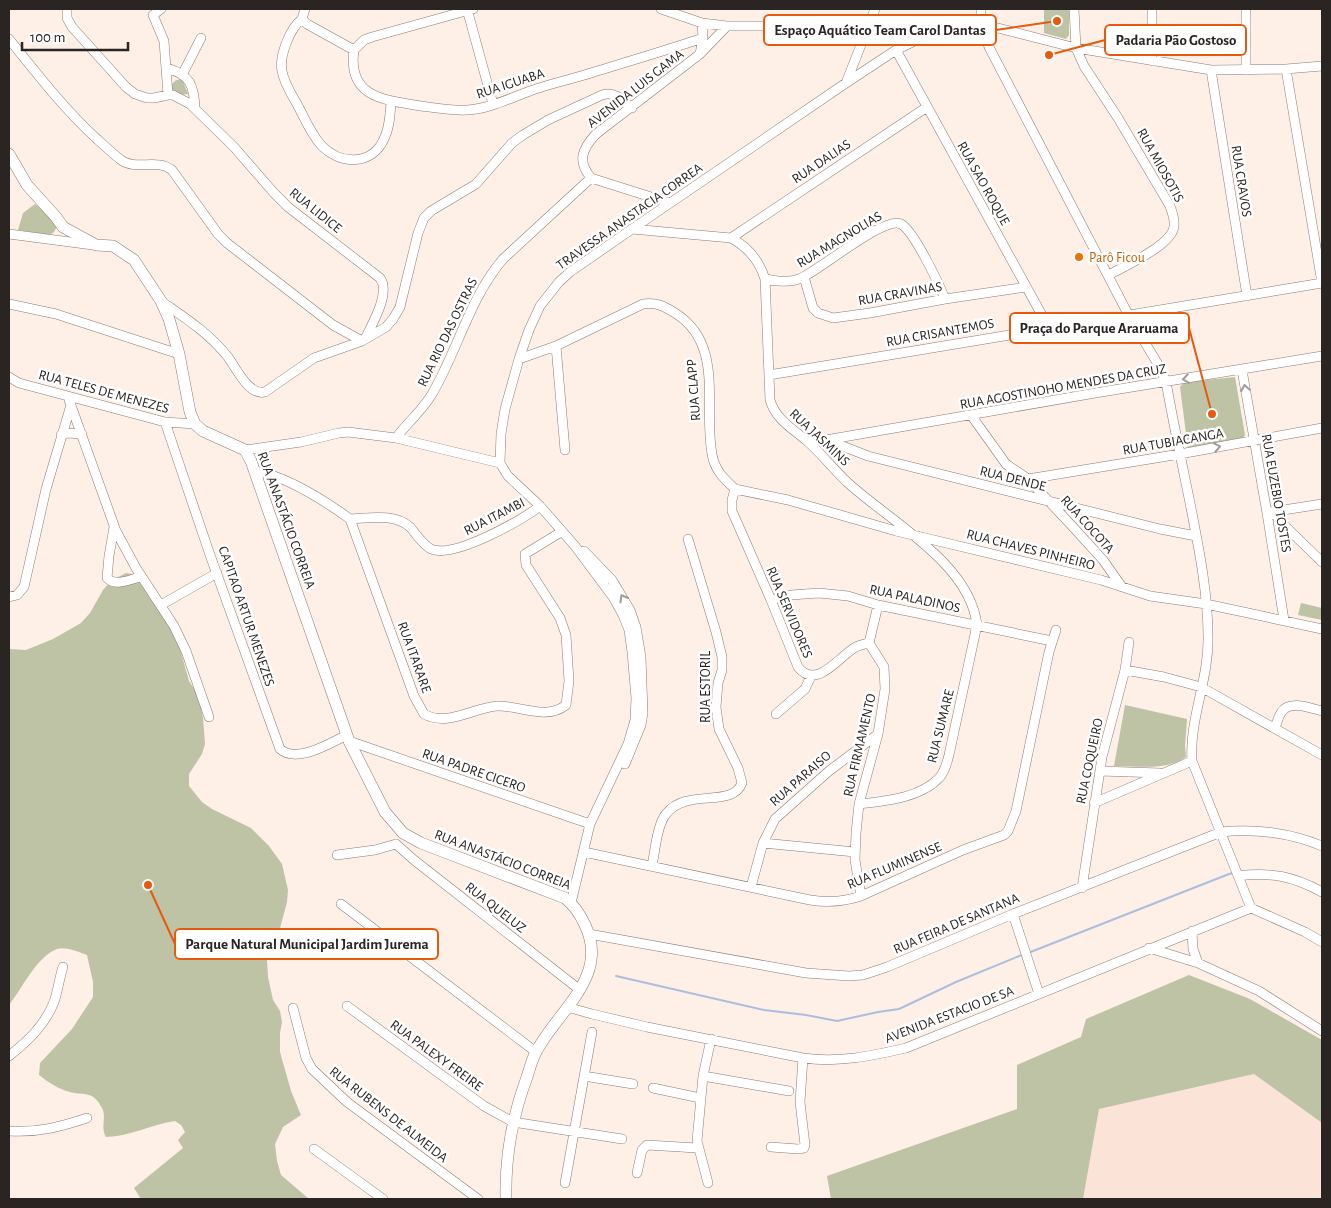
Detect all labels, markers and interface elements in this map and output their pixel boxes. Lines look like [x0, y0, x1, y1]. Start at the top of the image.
callout: Espaço Aquático Team Carol Dantas [764, 15, 996, 45]
scale bar [22, 20, 129, 52]
text: Espaço Aquático Team Carol Dantas [774, 23, 986, 38]
callout: Padaria Pão Gostoso [1105, 25, 1246, 55]
text: 100 m [30, 30, 65, 45]
text: Padaria Pão Gostoso [1115, 33, 1237, 48]
street label: AVENIDA LUIS GAMA [585, 47, 686, 131]
street label: RUA IGUABA [475, 66, 546, 102]
street label: RUA MIOSOTIS [1134, 126, 1186, 205]
street label: RUA DALIAS [790, 137, 854, 187]
street label: RUA SAO ROQUE [954, 139, 1012, 228]
street label: RUA CRAVOS [1228, 144, 1254, 218]
street label: TRAVESSA ANASTACIA CORREA [554, 161, 705, 273]
street label: RUA LIDICE [287, 186, 344, 236]
street label: RUA MAGNOLIAS [795, 209, 884, 271]
marker: Parô Ficou [1073, 251, 1085, 263]
place label: Parô Ficou [1089, 251, 1145, 265]
street label: RUA RIO DAS OSTRAS [415, 276, 480, 389]
street label: RUA CRAVINAS [857, 280, 943, 308]
callout: Praça do Parque Araruama [1010, 313, 1189, 343]
street label: RUA CRISANTEMOS [885, 317, 995, 349]
text: Praça do Parque Araruama [1019, 321, 1179, 336]
street label: RUA CLAPP [685, 358, 703, 421]
street label: RUA AGOSTINOHO MENDES DA CRUZ [959, 362, 1168, 412]
street label: RUA TELES DE MENEZES [37, 368, 171, 416]
one-way arrow [1182, 373, 1191, 383]
one-way arrow [1240, 383, 1250, 392]
street label: RUA JASMINS [787, 407, 852, 469]
street label: RUA TUBIACANGA [1122, 426, 1225, 458]
street label: RUA EUZEBIO TOSTES [1259, 433, 1293, 554]
one-way arrow [1213, 442, 1221, 453]
street label: RUA ANASTÁCIO CORREIA [255, 449, 320, 591]
street label: RUA DENDE [978, 464, 1047, 494]
street label: RUA COCOTA [1058, 493, 1117, 556]
street label: RUA ITAMBI [462, 496, 527, 538]
street label: RUA CHAVES PINHEIRO [965, 527, 1097, 573]
street label: CAPITAO ARTUR MENEZES [215, 544, 277, 688]
street label: RUA SERVIDORES [764, 565, 815, 660]
street label: RUA PALADINOS [868, 583, 962, 615]
one-way arrow [619, 594, 629, 603]
street label: RUA ITARARE [395, 620, 433, 695]
street label: RUA ESTORIL [699, 651, 713, 723]
street label: RUA SUMARE [925, 688, 957, 765]
street label: RUA FIRMAMENTO [841, 692, 879, 798]
street label: RUA COQUEIRO [1074, 717, 1106, 805]
street label: RUA PADRE CICERO [420, 747, 527, 795]
street label: RUA PARAISO [767, 748, 834, 809]
street label: RUA ANASTÁCIO CORREIA [433, 825, 574, 892]
street label: RUA FLUMINENSE [845, 840, 944, 892]
street label: RUA QUELUZ [462, 880, 528, 936]
street label: RUA FEIRA DE SANTANA [891, 891, 1021, 957]
callout: Parque Natural Municipal Jardim Jurema [175, 929, 438, 959]
text: Parque Natural Municipal Jardim Jurema [185, 937, 429, 952]
street label: AVENIDA ESTACIO DE SA [883, 984, 1016, 1046]
street label: RUA PALEXY FREIRE [388, 1018, 485, 1094]
street label: RUA RUBENS DE ALMEIDA [327, 1064, 450, 1165]

